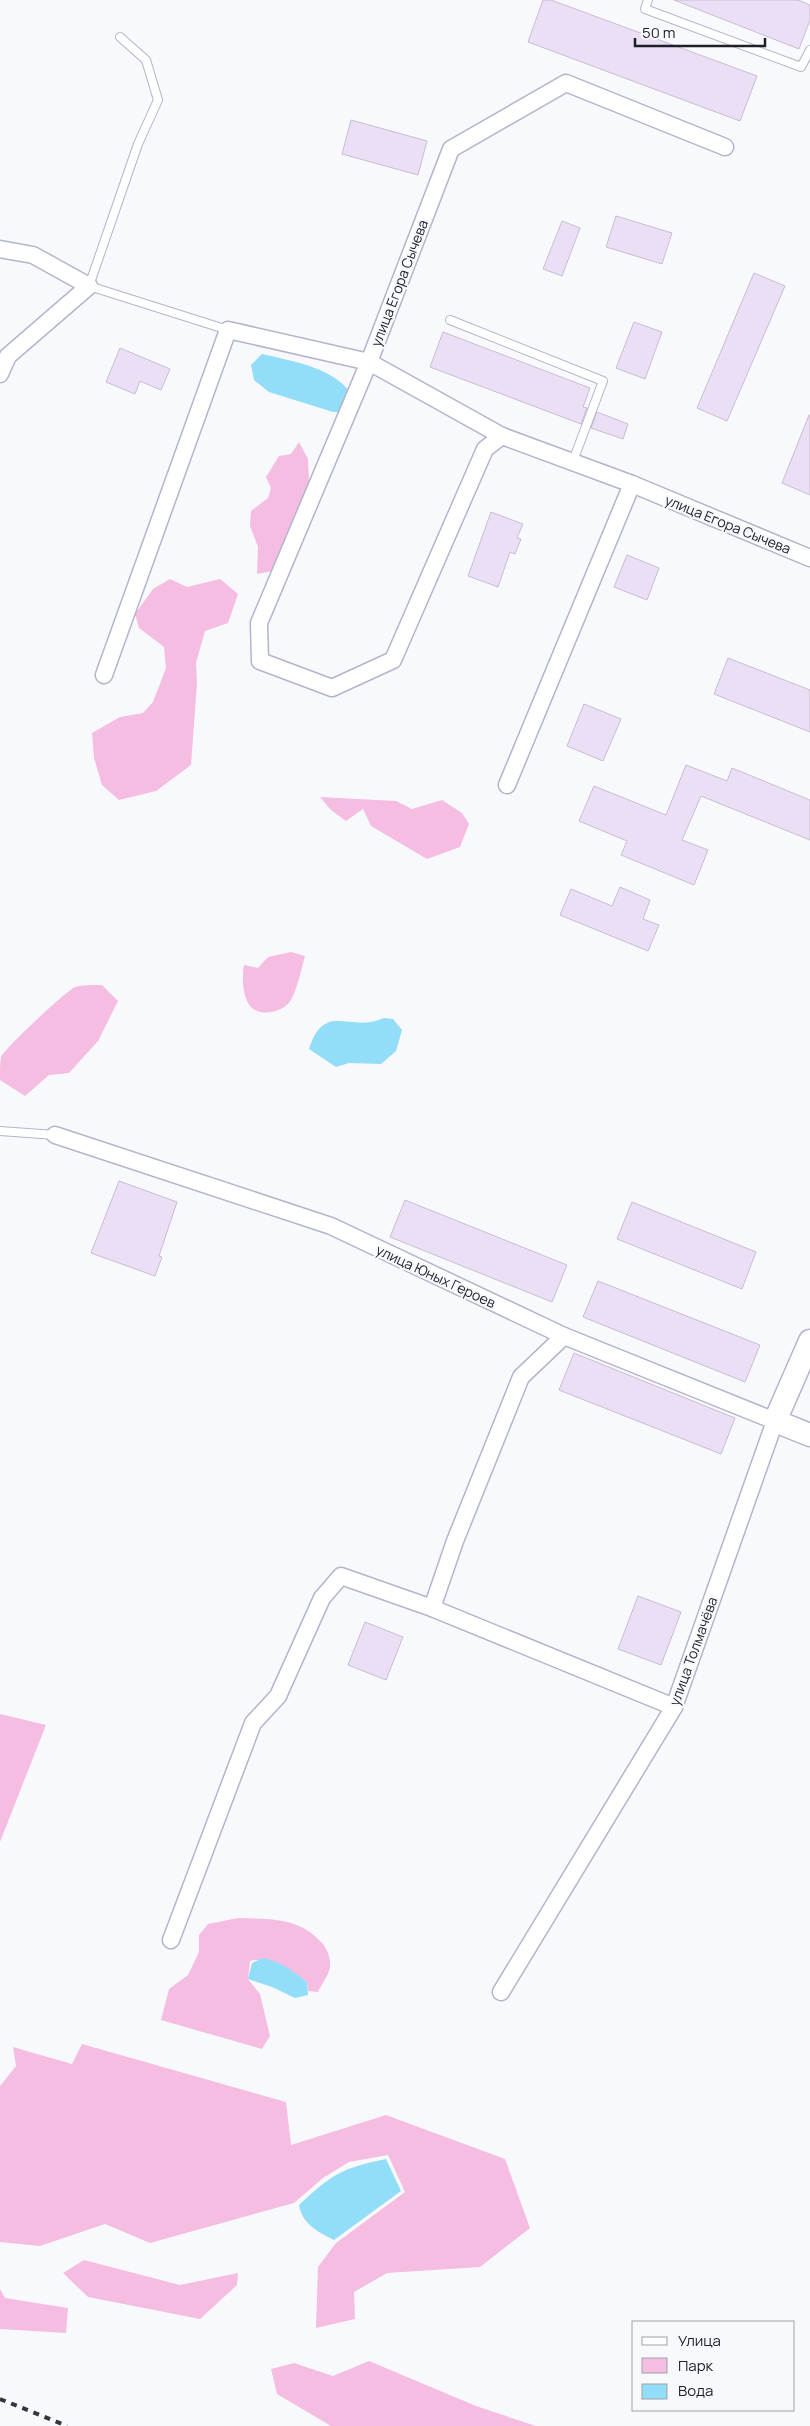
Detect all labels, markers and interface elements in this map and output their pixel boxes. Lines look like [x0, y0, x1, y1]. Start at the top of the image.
scale bar [635, 15, 765, 47]
text: 50 m [642, 22, 676, 43]
street label: улица Егора Сычева [366, 217, 432, 349]
street label: улица Егора Сычева [662, 490, 794, 558]
street label: улица Юных Героев [373, 1240, 499, 1312]
street label: улица Толмачёва [665, 1594, 721, 1708]
legend [632, 2321, 795, 2411]
text: Улица [678, 2330, 721, 2351]
text: Парк [678, 2355, 714, 2376]
text: Вода [678, 2380, 713, 2401]

